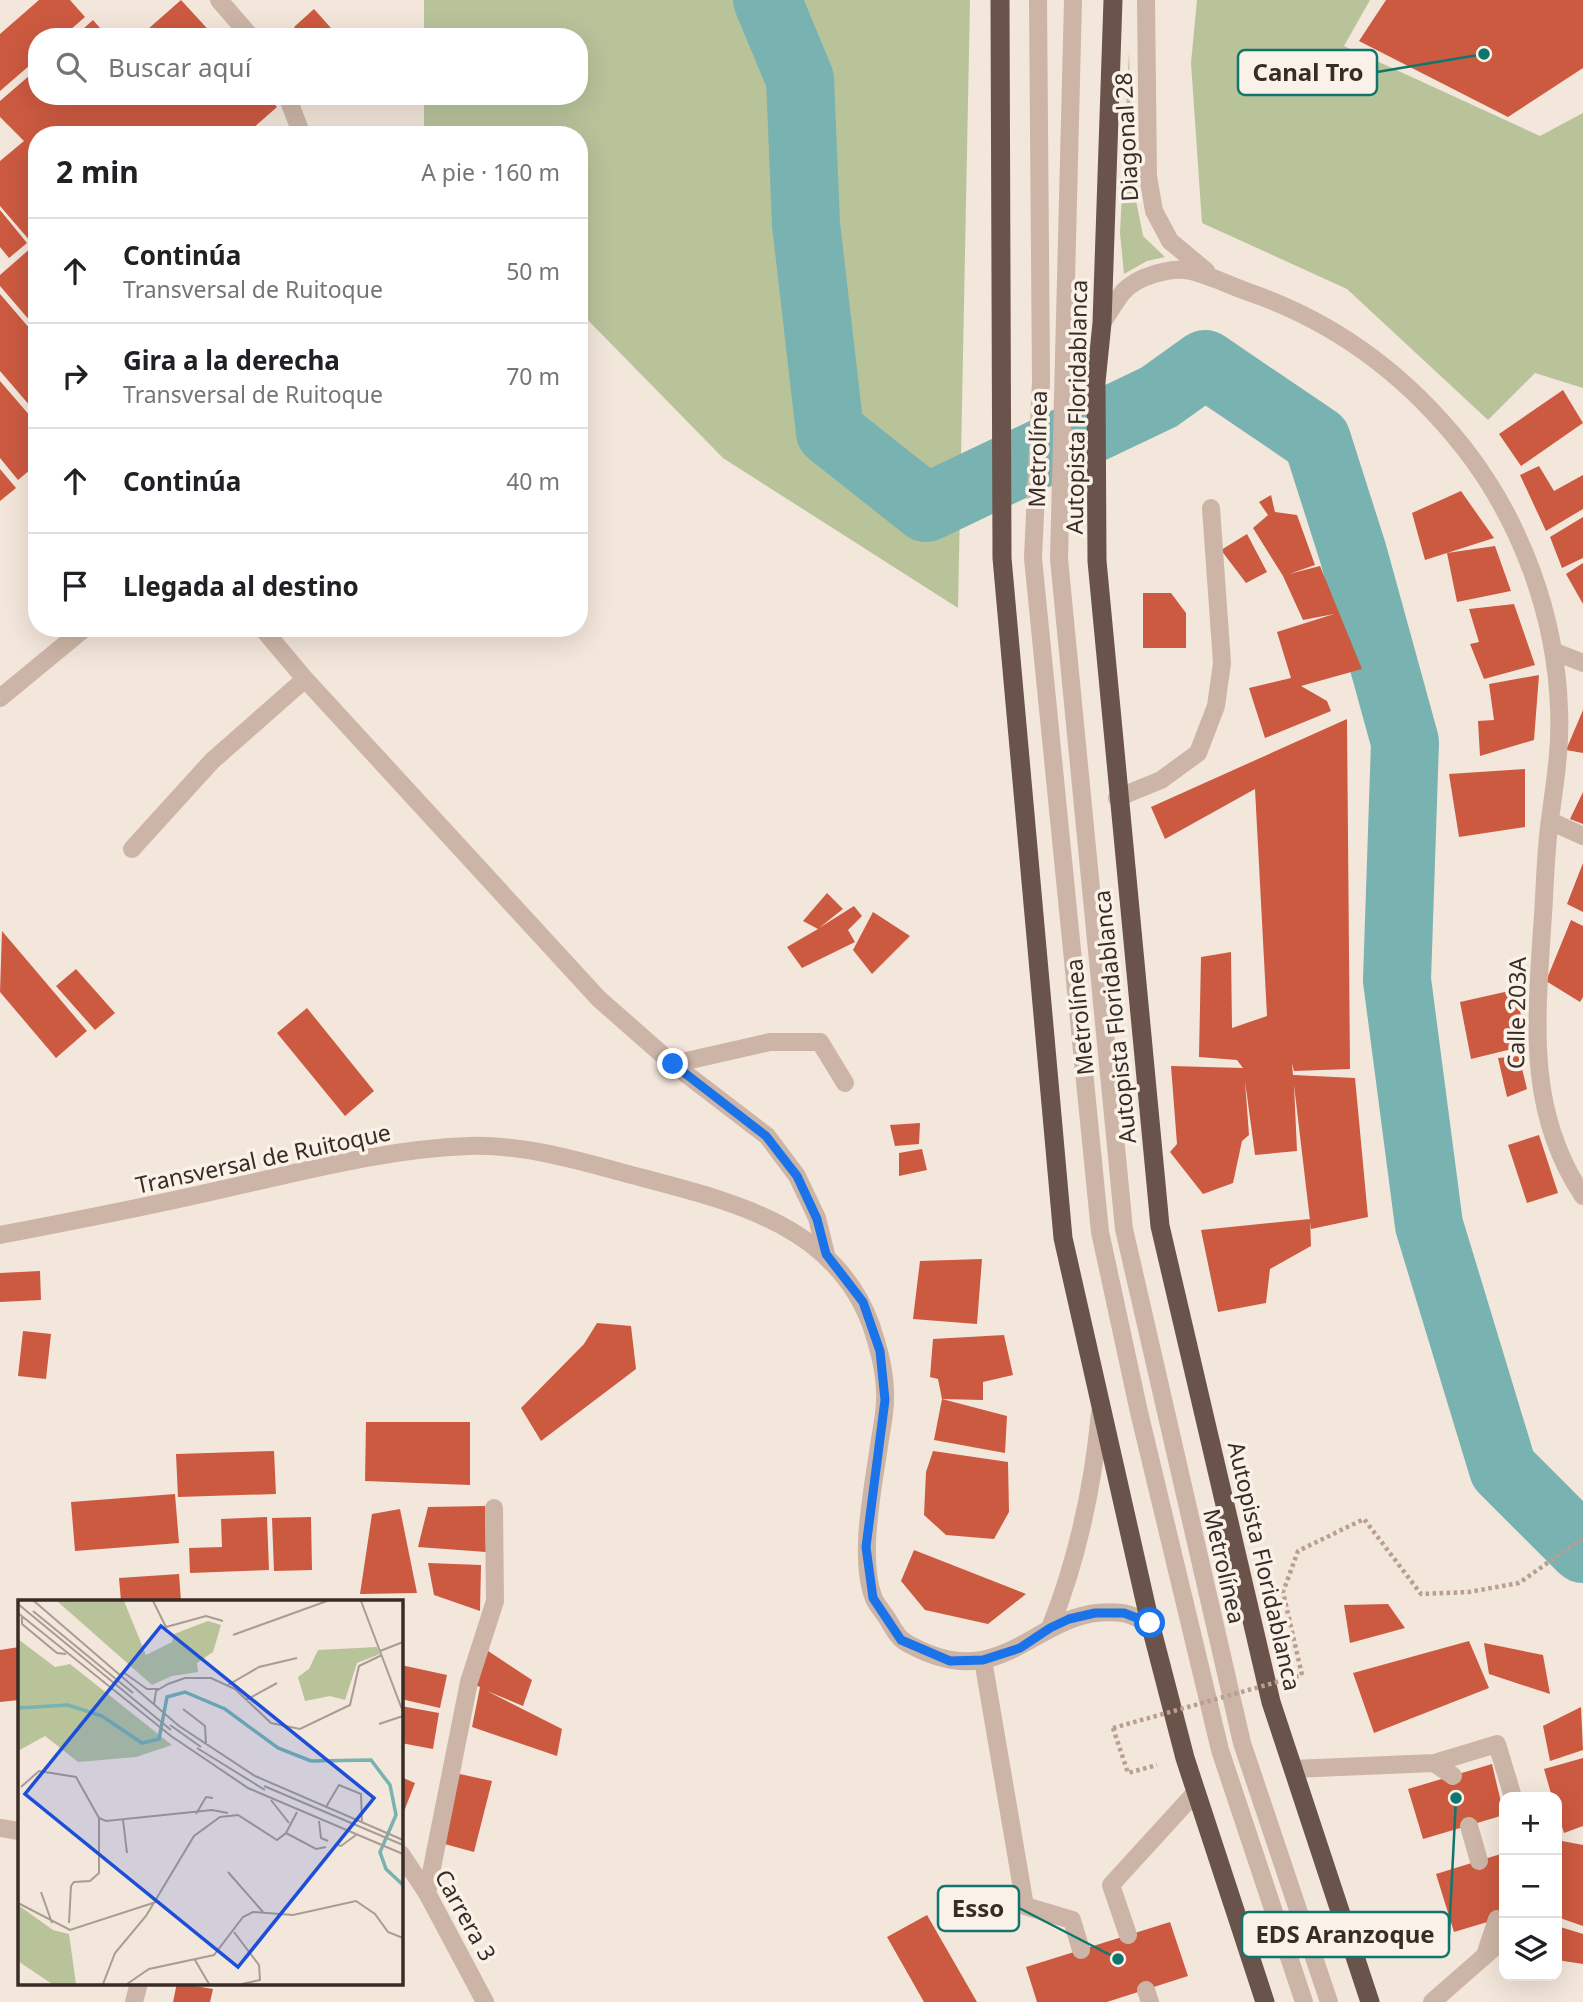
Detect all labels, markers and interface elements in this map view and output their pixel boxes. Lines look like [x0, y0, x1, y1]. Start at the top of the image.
search box [28, 28, 588, 105]
icon: search [52, 48, 90, 86]
text: Buscar aquí [108, 49, 251, 85]
callout: Canal Tro [1238, 50, 1377, 95]
text: Canal Tro [1252, 55, 1364, 88]
street label: Diagonal 28 [1107, 72, 1145, 202]
text: 2 min [56, 151, 139, 192]
text: A pie · 160 m [421, 156, 560, 188]
text: Continúa [123, 237, 241, 273]
icon: ahead [56, 252, 94, 290]
text: 50 m [506, 255, 560, 287]
text: Transversal de Ruitoque [123, 273, 383, 305]
street label: Autopista Floridablanca [1058, 279, 1094, 535]
text: Gira a la derecha [123, 342, 340, 378]
icon: right [56, 357, 94, 395]
text: 70 m [506, 360, 560, 392]
text: Transversal de Ruitoque [123, 378, 383, 410]
street label: Metrolínea [1020, 390, 1054, 508]
icon: ahead [56, 462, 94, 500]
text: Continúa [123, 463, 241, 499]
text: 40 m [506, 465, 560, 497]
icon: arrive [56, 567, 94, 605]
text: Llegada al destino [123, 568, 359, 604]
street label: Autopista Floridablanca [1085, 889, 1143, 1145]
street label: Calle 203A [1499, 956, 1533, 1069]
street label: Metrolínea [1057, 957, 1101, 1077]
route end [657, 1048, 688, 1079]
street label: Transversal de Ruitoque [133, 1115, 393, 1201]
street label: Autopista Floridablanca [1221, 1438, 1309, 1694]
street label: Metrolínea [1196, 1505, 1254, 1627]
inset map [18, 1600, 402, 1984]
route start [1134, 1607, 1165, 1638]
map controls [1499, 1792, 1562, 1981]
button: + [1499, 1792, 1562, 1855]
button: − [1499, 1855, 1562, 1918]
street label: Carrera 3 [428, 1863, 504, 1967]
callout: Esso [938, 1886, 1019, 1931]
text: Esso [952, 1891, 1004, 1924]
callout: EDS Aranzoque [1242, 1912, 1449, 1957]
text: EDS Aranzoque [1255, 1917, 1435, 1950]
button: layers [1499, 1918, 1562, 1981]

